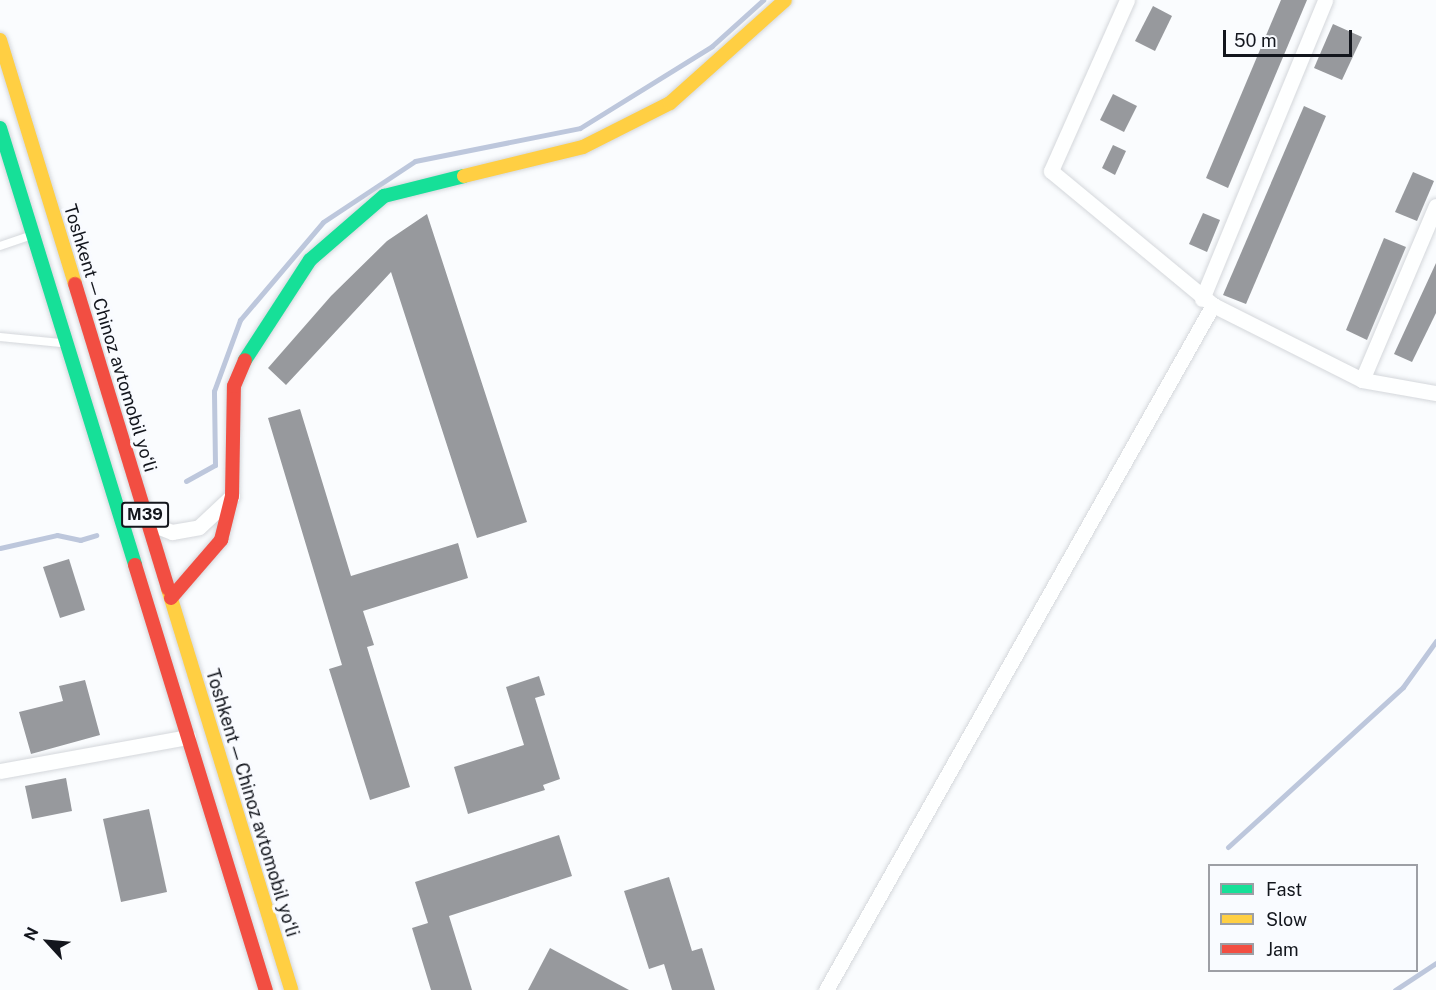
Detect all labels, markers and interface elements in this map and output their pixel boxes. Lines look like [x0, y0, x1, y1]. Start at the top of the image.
scale bar [1226, 18, 1355, 56]
text: 50 m [1234, 30, 1277, 51]
street label: Toshkent — Chinoz avtomobil yoʻli [58, 198, 162, 478]
road number: M39 [121, 502, 169, 528]
street label: Toshkent — Chinoz avtomobil yoʻli [200, 663, 304, 943]
legend [1208, 864, 1418, 972]
text: Fast [1266, 879, 1302, 900]
text: Slow [1266, 909, 1307, 930]
north arrow [18, 912, 78, 972]
text: N [20, 924, 43, 944]
text: Jam [1266, 939, 1299, 960]

